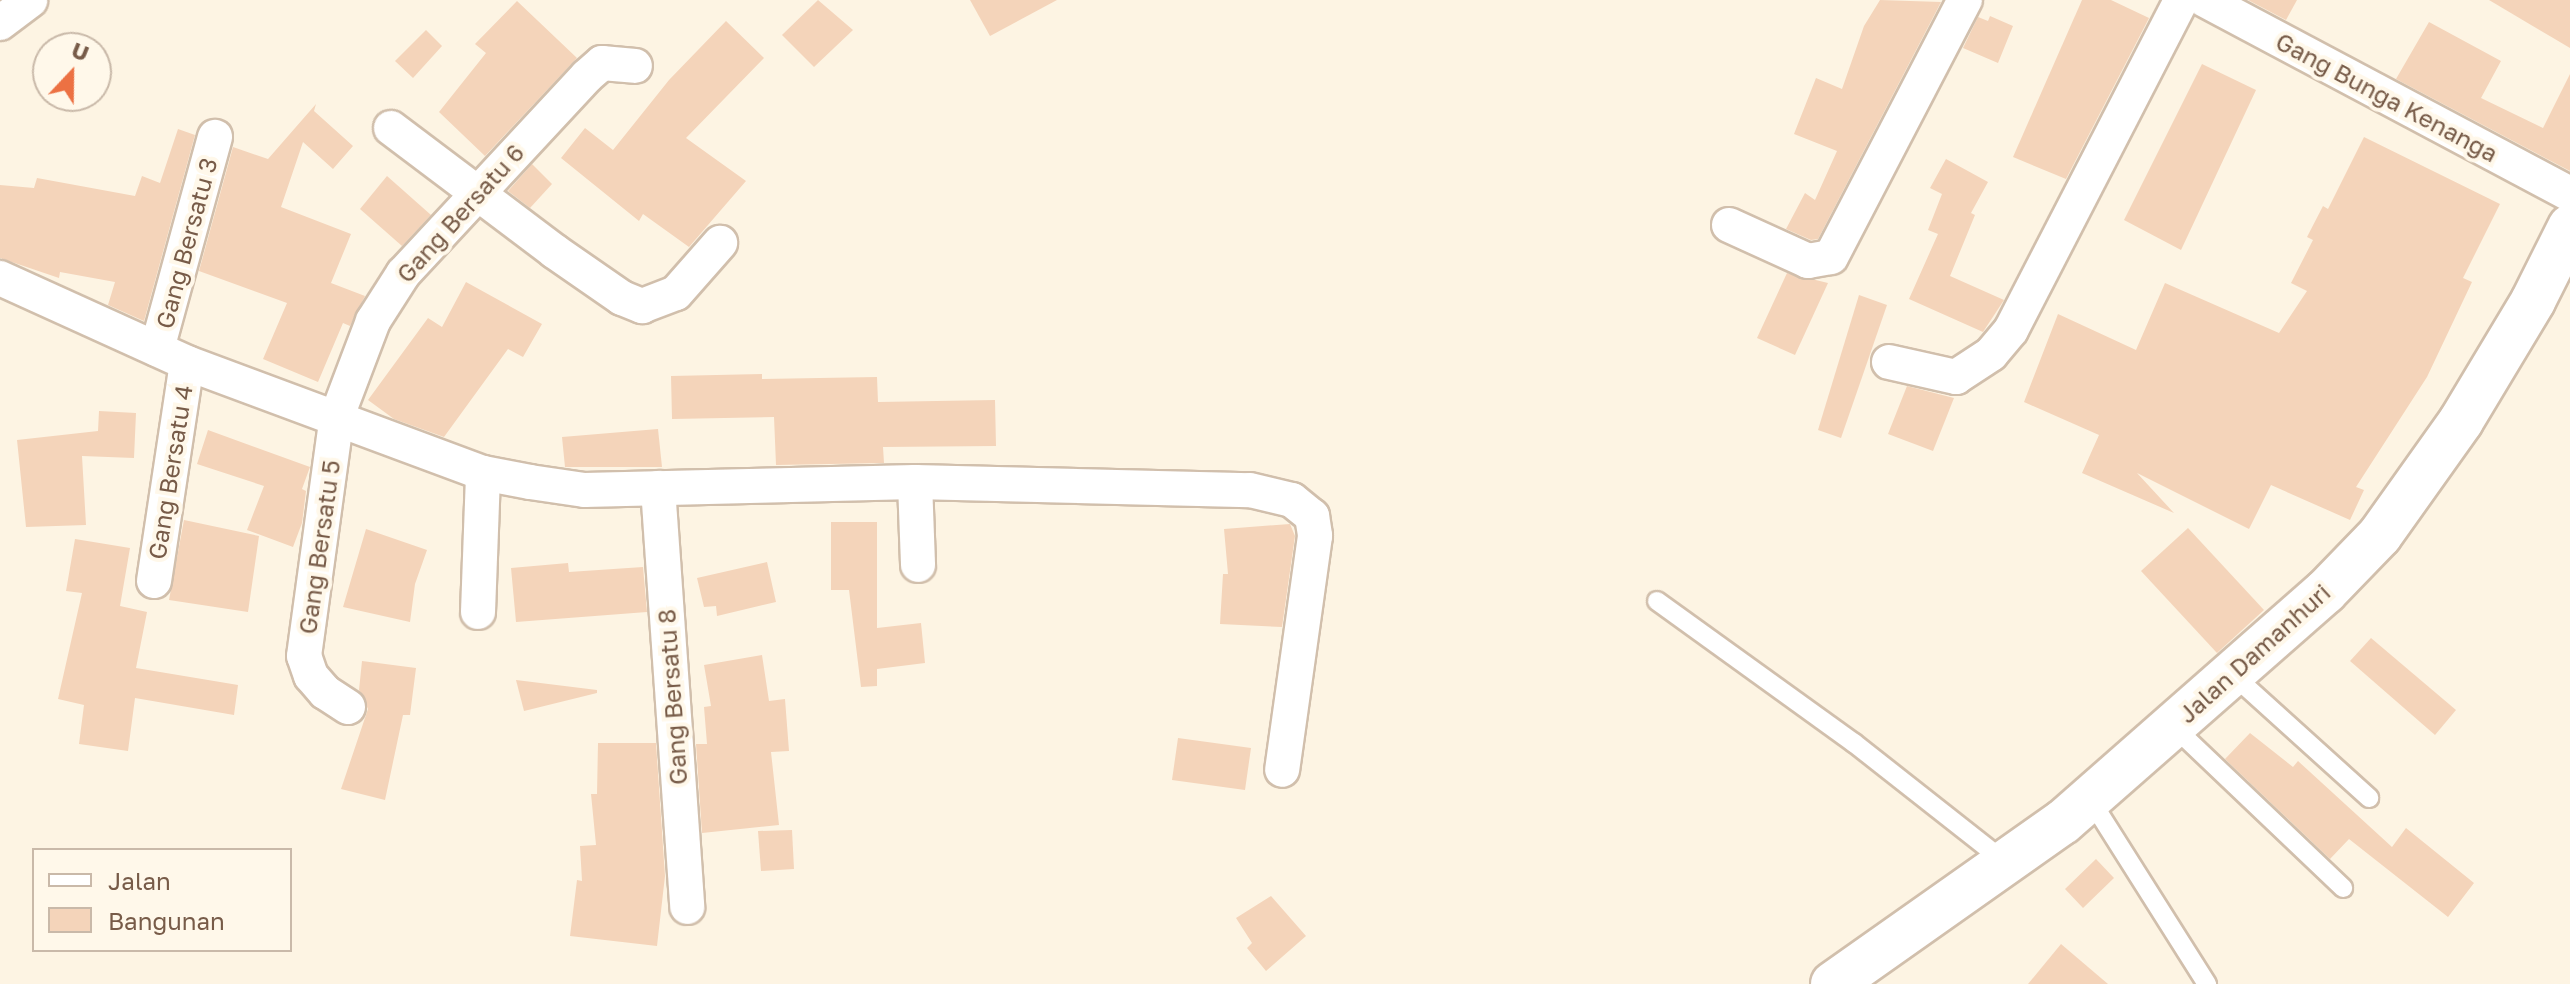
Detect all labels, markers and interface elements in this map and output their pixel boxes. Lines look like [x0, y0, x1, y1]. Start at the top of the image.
street label: Gang Bunga Kenanga [2271, 26, 2503, 168]
north arrow [32, 32, 112, 112]
text: U [68, 36, 93, 67]
street label: Gang Bersatu 6 [390, 138, 530, 288]
street label: Gang Bersatu 3 [149, 154, 223, 332]
street label: Gang Bersatu 4 [142, 383, 198, 561]
street label: Gang Bersatu 5 [293, 458, 345, 636]
street label: Jalan Damanhuri [2172, 577, 2336, 729]
street label: Gang Bersatu 8 [651, 608, 693, 786]
legend [32, 848, 292, 952]
text: Jalan [108, 866, 171, 895]
text: Bangunan [108, 906, 225, 935]

